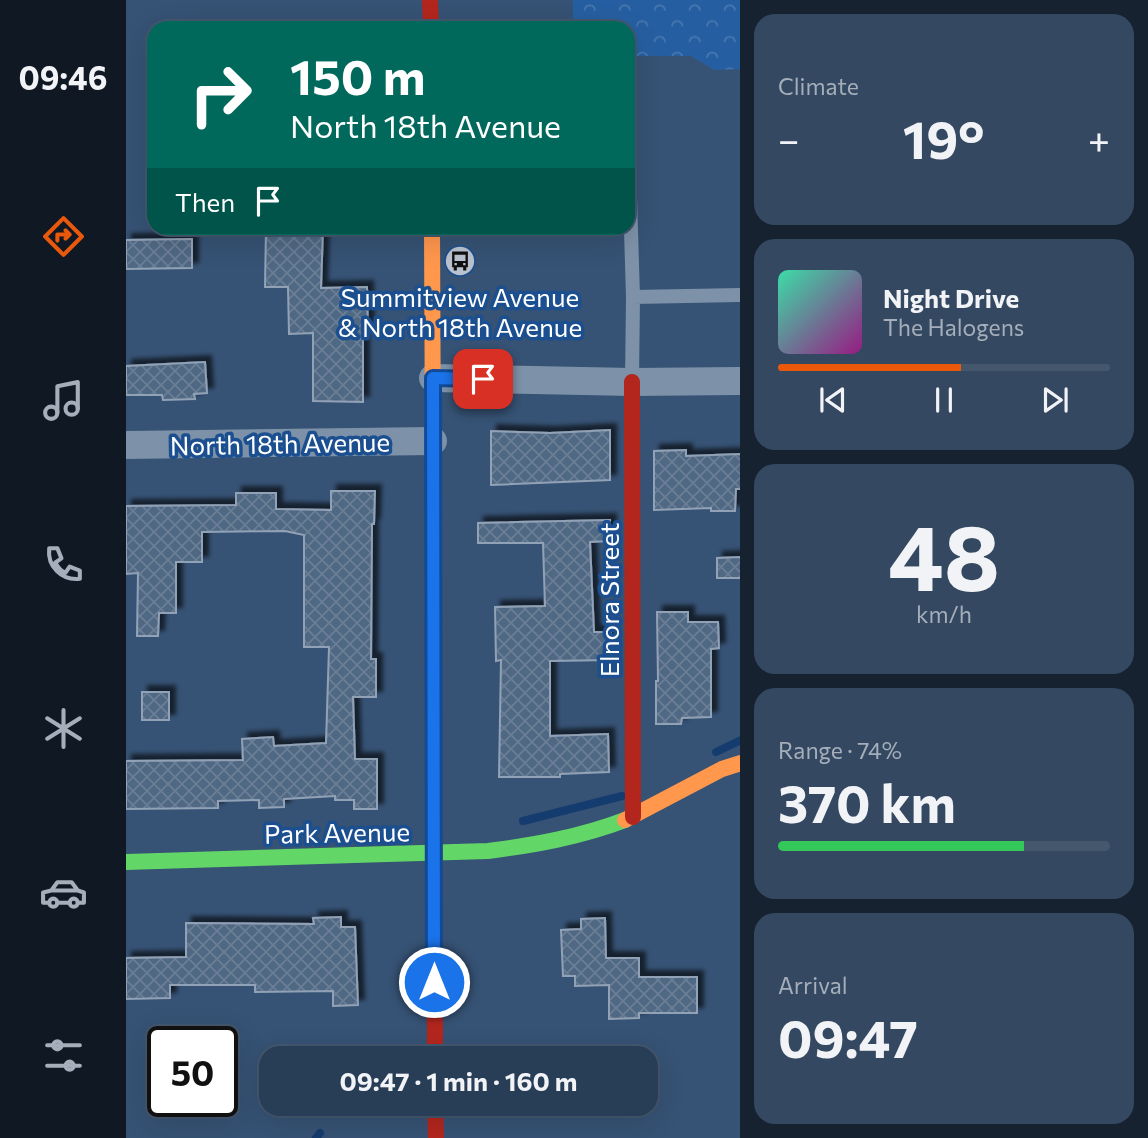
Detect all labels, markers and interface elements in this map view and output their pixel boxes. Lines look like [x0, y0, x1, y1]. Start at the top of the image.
text: 150 m [290, 45, 425, 105]
icon: right [175, 49, 266, 140]
text: 09:46 [19, 57, 107, 97]
text: Climate [778, 72, 859, 100]
text: North 18th Avenue [290, 105, 561, 145]
text: 19° [903, 106, 984, 170]
text: − [778, 115, 800, 162]
text: + [1088, 115, 1110, 162]
icon: arrive [249, 182, 287, 220]
text: Then [175, 186, 235, 217]
icon: directions [39, 212, 88, 261]
bus stop icon: Summitview Avenue & North 18th Avenue [443, 244, 477, 278]
place label: Summitview Avenue & North 18th Avenue [338, 281, 582, 342]
text: Night Drive [883, 282, 1019, 313]
text: The Halogens [883, 313, 1024, 341]
pin [453, 349, 513, 409]
icon: arrive [464, 360, 502, 398]
icon: music [39, 376, 88, 425]
icon: previous [814, 381, 852, 419]
icon: pause [925, 381, 963, 419]
icon: next [1036, 381, 1074, 419]
street label: North 18th Avenue [170, 426, 390, 460]
text: 48 [888, 498, 1000, 610]
street label: Elnora Street [593, 523, 624, 677]
icon: phone [39, 540, 88, 589]
text: km/h [916, 600, 972, 628]
icon: climate [39, 704, 88, 753]
text: Range · 74% [778, 736, 902, 764]
text: 370 km [778, 770, 956, 834]
street label: Park Avenue [264, 815, 410, 849]
icon: car [39, 868, 88, 917]
position arrow [397, 945, 471, 1019]
text: Arrival [778, 971, 848, 999]
text: 09:47 [778, 1005, 918, 1069]
speed limit sign: 50 [147, 1026, 238, 1117]
icon: filters [39, 1031, 88, 1080]
text: 09:47 · 1 min · 160 m [340, 1065, 577, 1096]

